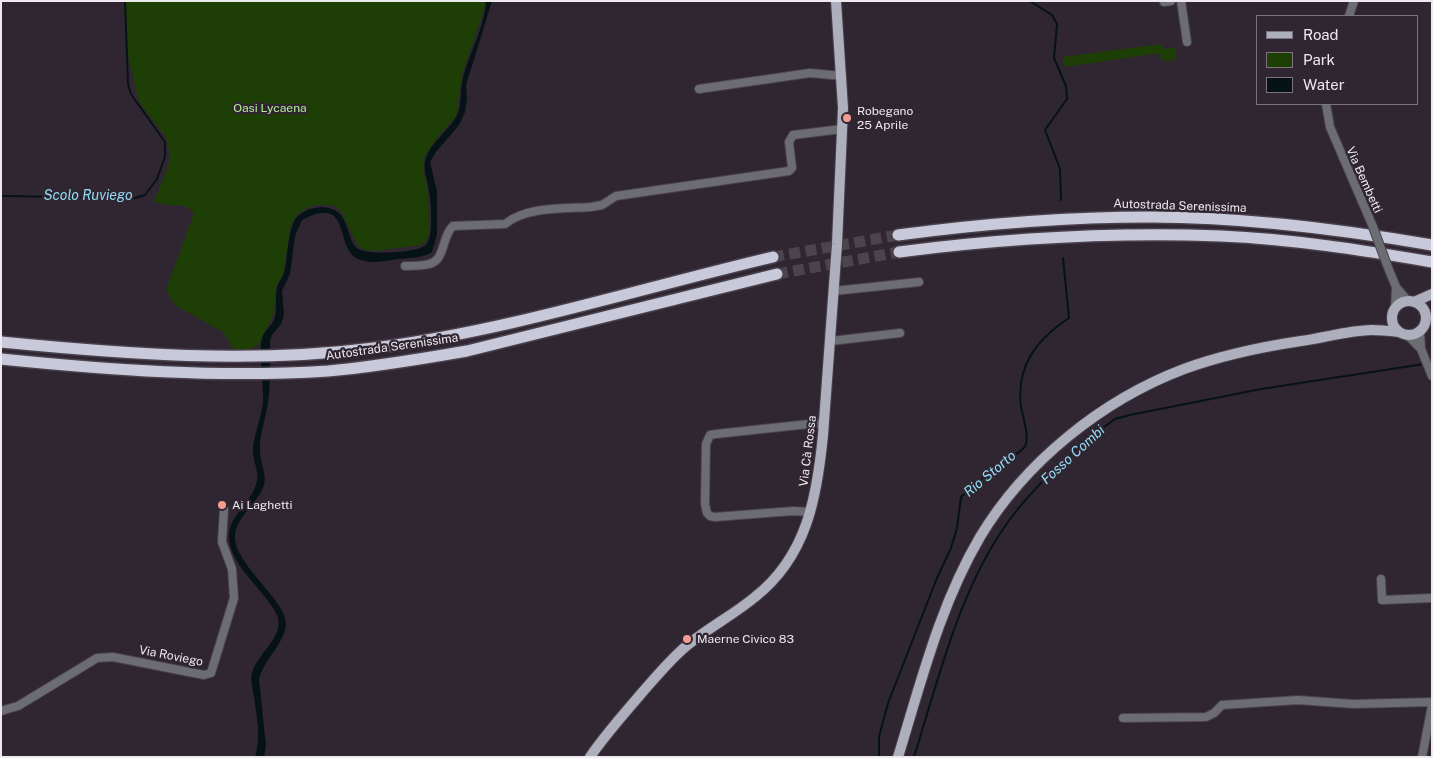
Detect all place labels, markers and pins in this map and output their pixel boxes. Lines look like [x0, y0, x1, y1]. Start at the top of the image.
place label: Robegano 25 Aprile [857, 104, 913, 132]
marker: Robegano 25 Aprile [841, 112, 853, 124]
place label: Ai Laghetti [232, 498, 292, 512]
marker: Ai Laghetti [216, 499, 228, 511]
place label: Maerne Civico 83 [697, 632, 794, 646]
marker: Maerne Civico 83 [681, 633, 693, 645]

